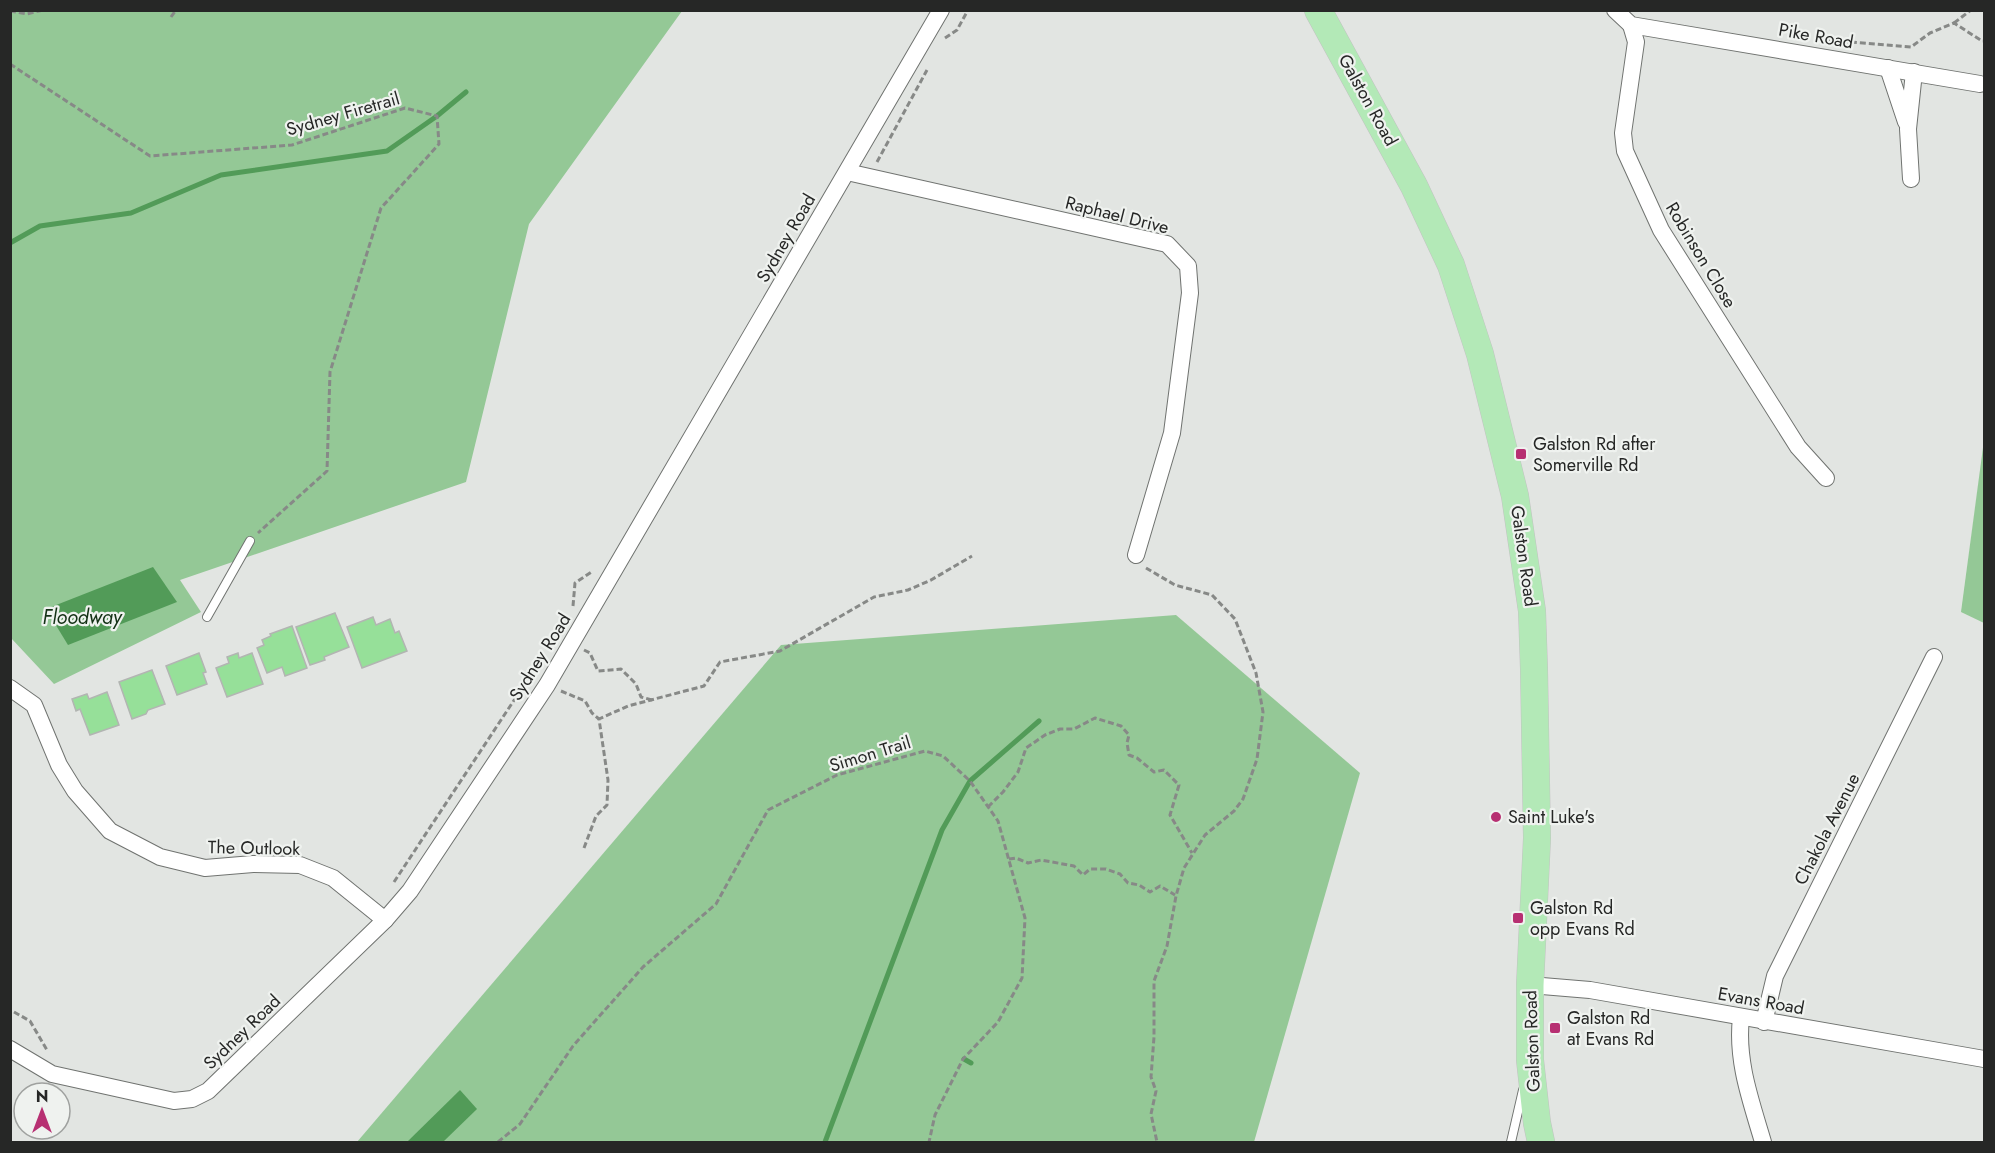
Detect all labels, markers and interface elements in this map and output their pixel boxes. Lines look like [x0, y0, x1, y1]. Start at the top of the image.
street label: Pike Road [1776, 17, 1856, 55]
street label: Galston Road [1332, 49, 1404, 151]
street label: Sydney Firetrail [283, 85, 403, 143]
street label: Sydney Road [750, 189, 822, 287]
street label: Raphael Drive [1062, 190, 1172, 240]
street label: Robinson Close [1659, 197, 1743, 313]
place label: Galston Rd after Somerville Rd [1533, 431, 1656, 478]
marker: Galston Rd after Somerville Rd [1514, 447, 1528, 461]
street label: Galston Road [1504, 504, 1544, 608]
water label: Floodway [42, 603, 123, 632]
street label: Sydney Road [503, 608, 577, 706]
street label: Simon Trail [826, 729, 914, 779]
street label: Chakola Avenue [1788, 769, 1866, 889]
place label: Saint Luke's [1508, 804, 1595, 830]
marker: Saint Luke's [1489, 810, 1503, 824]
street label: The Outlook [208, 834, 300, 862]
place label: Galston Rd opp Evans Rd [1530, 895, 1635, 942]
marker: Galston Rd opp Evans Rd [1511, 911, 1525, 925]
street label: Evans Road [1716, 981, 1806, 1021]
street label: Sydney Road [197, 988, 287, 1076]
street label: Galston Road [1517, 990, 1547, 1092]
place label: Galston Rd at Evans Rd [1567, 1005, 1654, 1052]
marker: Galston Rd at Evans Rd [1548, 1021, 1562, 1035]
north arrow [12, 1081, 72, 1141]
text: N [36, 1085, 48, 1108]

